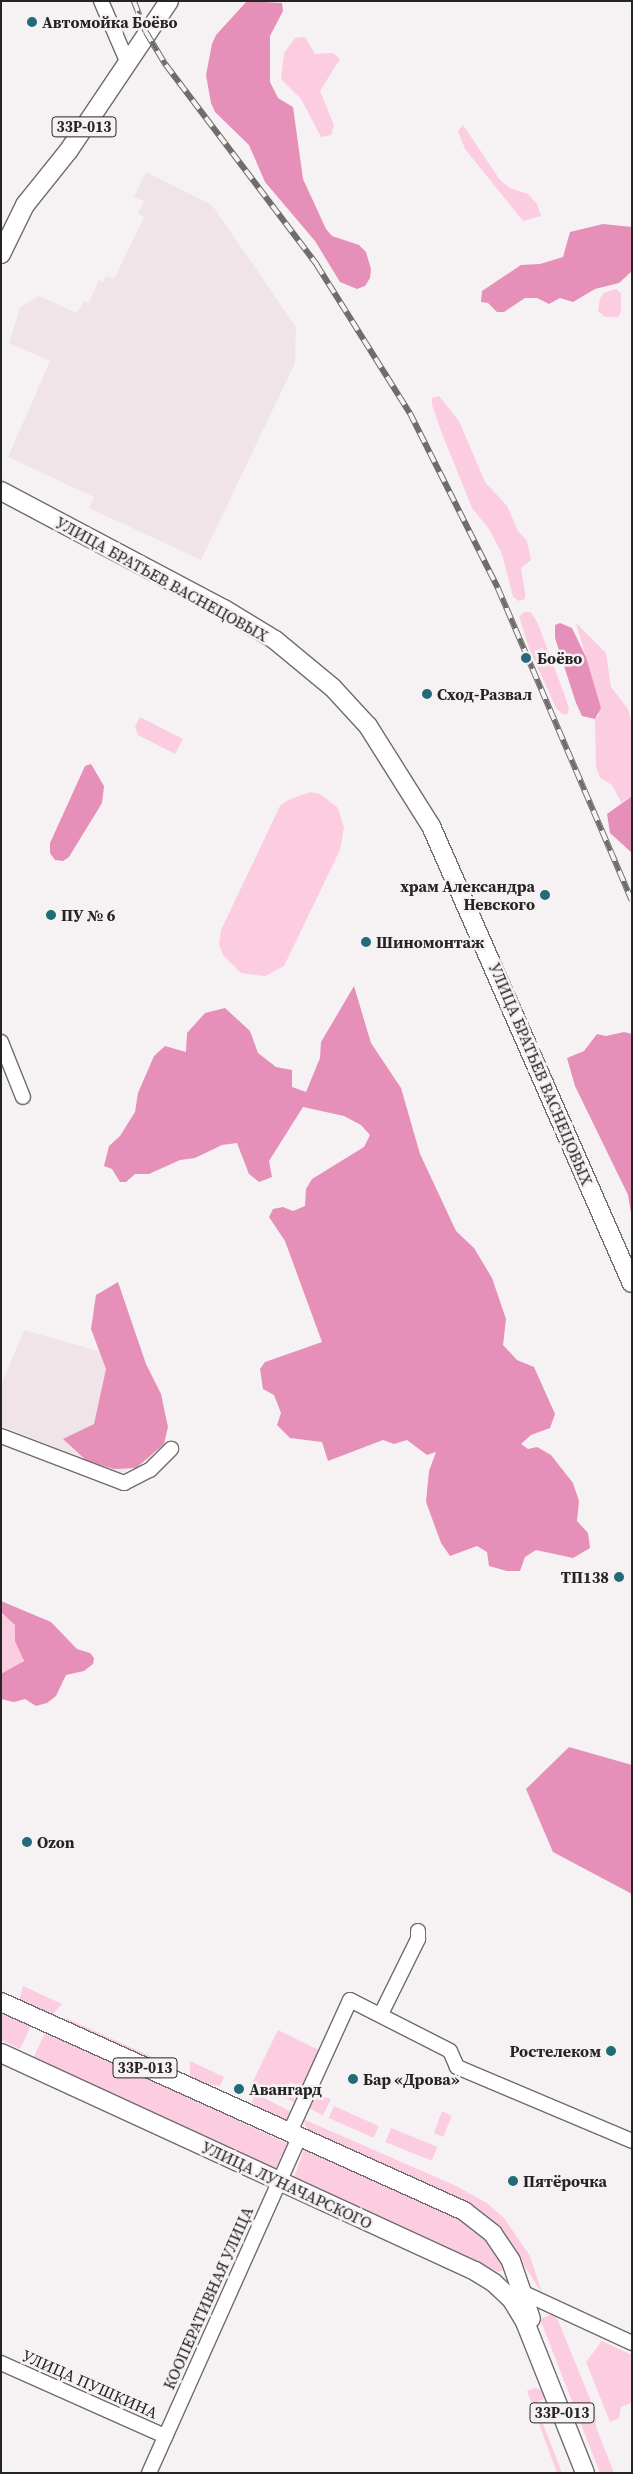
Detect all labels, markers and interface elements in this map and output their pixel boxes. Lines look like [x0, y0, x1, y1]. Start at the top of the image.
place label: Автомойка Боёво [42, 12, 177, 32]
marker: Автомойка Боёво [26, 16, 38, 28]
road number: 33Р-013 [52, 114, 116, 140]
street label: УЛИЦА БРАТЬЕВ ВАСНЕЦОВЫХ [52, 512, 272, 646]
place label: Боёво [537, 648, 582, 668]
marker: Боёво [519, 651, 533, 665]
place label: Сход-Развал [437, 684, 532, 704]
marker: Сход-Развал [421, 688, 433, 700]
place label: храм Александра Невского [400, 876, 535, 914]
marker: храм Александра Невского [539, 889, 551, 901]
place label: ПУ № 6 [61, 905, 116, 925]
marker: ПУ № 6 [45, 909, 57, 921]
place label: Шиномонтаж [376, 932, 484, 952]
marker: Шиномонтаж [360, 936, 372, 948]
street label: УЛИЦА БРАТЬЕВ ВАСНЕЦОВЫХ [485, 960, 597, 1188]
place label: ТП138 [561, 1567, 609, 1587]
marker: ТП138 [613, 1571, 625, 1583]
place label: Ozon [37, 1832, 75, 1852]
marker: Ozon [21, 1836, 33, 1848]
place label: Ростелеком [510, 2041, 601, 2061]
marker: Ростелеком [605, 2045, 617, 2057]
road number: 33Р-013 [112, 2056, 178, 2080]
place label: Бар «Дрова» [363, 2069, 460, 2089]
marker: Бар «Дрова» [347, 2073, 359, 2085]
place label: Авангард [249, 2079, 322, 2099]
marker: Авангард [233, 2083, 245, 2095]
street label: УЛИЦА ЛУНАЧАРСКОГО [199, 2137, 375, 2233]
place label: Пятёрочка [523, 2171, 607, 2191]
marker: Пятёрочка [507, 2175, 519, 2187]
street label: КООПЕРАТИВНАЯ УЛИЦА [159, 2204, 257, 2392]
street label: УЛИЦА ПУШКИНА [19, 2346, 161, 2422]
road number: 33Р-013 [530, 2400, 594, 2426]

